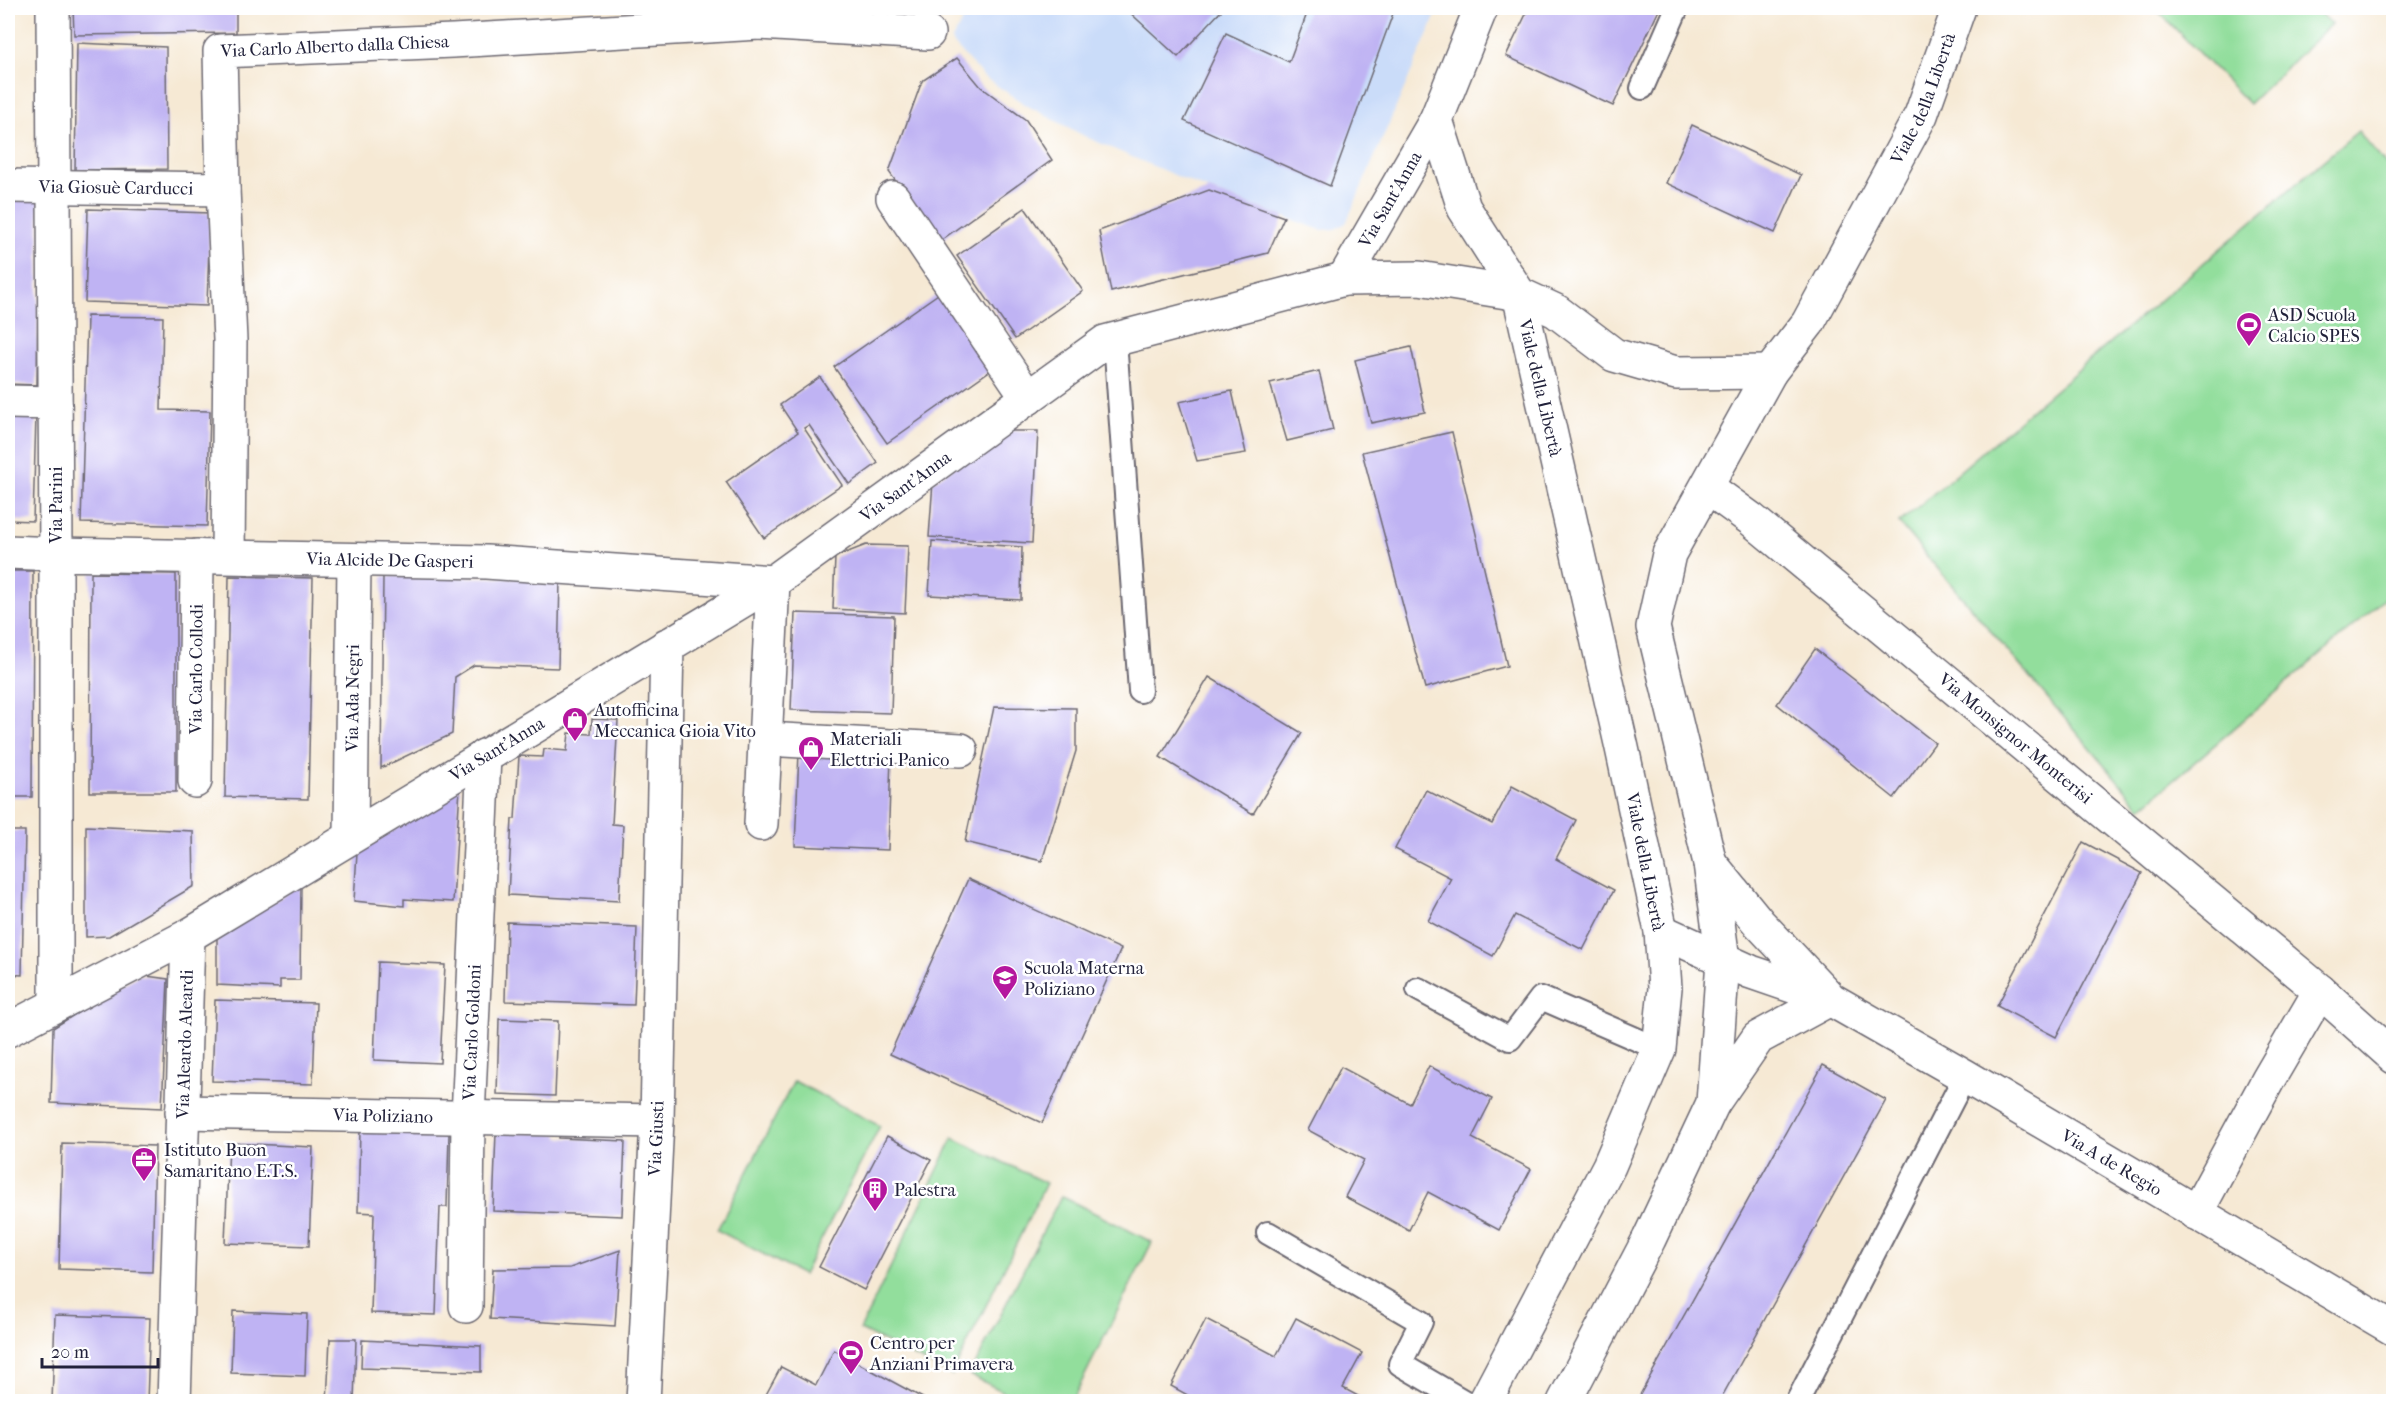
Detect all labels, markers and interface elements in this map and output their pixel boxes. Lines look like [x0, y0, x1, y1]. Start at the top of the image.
street label: Viale della Libertà [1885, 29, 1960, 168]
street label: Via Carlo Alberto dalla Chiesa [219, 31, 450, 62]
street label: Via Sant'Anna [1354, 147, 1426, 252]
street label: Via Giosuè Carducci [37, 176, 194, 199]
place label: ASD Scuola Calcio SPES [2267, 305, 2360, 347]
sports icon: ASD Scuola Calcio SPES [2234, 310, 2264, 348]
street label: Viale della Libertà [1514, 316, 1566, 459]
street label: Via Sant'Anna [855, 446, 956, 527]
street label: Via Parini [46, 466, 67, 544]
street label: Via Alcide De Gasperi [305, 548, 474, 572]
street label: Via Carlo Collodi [185, 603, 207, 735]
street label: Via Ada Negri [341, 643, 364, 753]
street label: Via Monsignor Monterisi [1934, 668, 2097, 809]
place label: Autofficina Meccanica Gioia Vito [593, 700, 756, 742]
shop icon: Autofficina Meccanica Gioia Vito [560, 705, 590, 743]
street label: Via Sant'Anna [444, 712, 549, 786]
place label: Materiali Elettrici Panico [830, 729, 949, 771]
shop icon: Materiali Elettrici Panico [796, 734, 826, 772]
street label: Viale della Libertà [1621, 790, 1669, 934]
place label: Scuola Materna Poliziano [1024, 958, 1145, 1000]
street label: Via Carlo Goldoni [458, 963, 485, 1102]
school or university icon: Scuola Materna Poliziano [990, 963, 1020, 1001]
street label: Via Aleardo Aleardi [172, 968, 198, 1120]
street label: Via Giusti [644, 1100, 668, 1178]
street label: Via Poliziano [332, 1104, 433, 1127]
street label: Via A de Regio [2057, 1124, 2166, 1200]
place label: Istituto Buon Samaritano E.T.S. [164, 1140, 297, 1182]
office icon: Istituto Buon Samaritano E.T.S. [129, 1145, 159, 1183]
building icon: Palestra [860, 1175, 890, 1213]
place label: Palestra [894, 1180, 956, 1201]
scale bar [42, 1331, 158, 1369]
place label: Centro per Anziani Primavera [869, 1333, 1014, 1375]
sports icon: Centro per Anziani Primavera [836, 1338, 866, 1376]
text: 20 m [51, 1342, 89, 1363]

